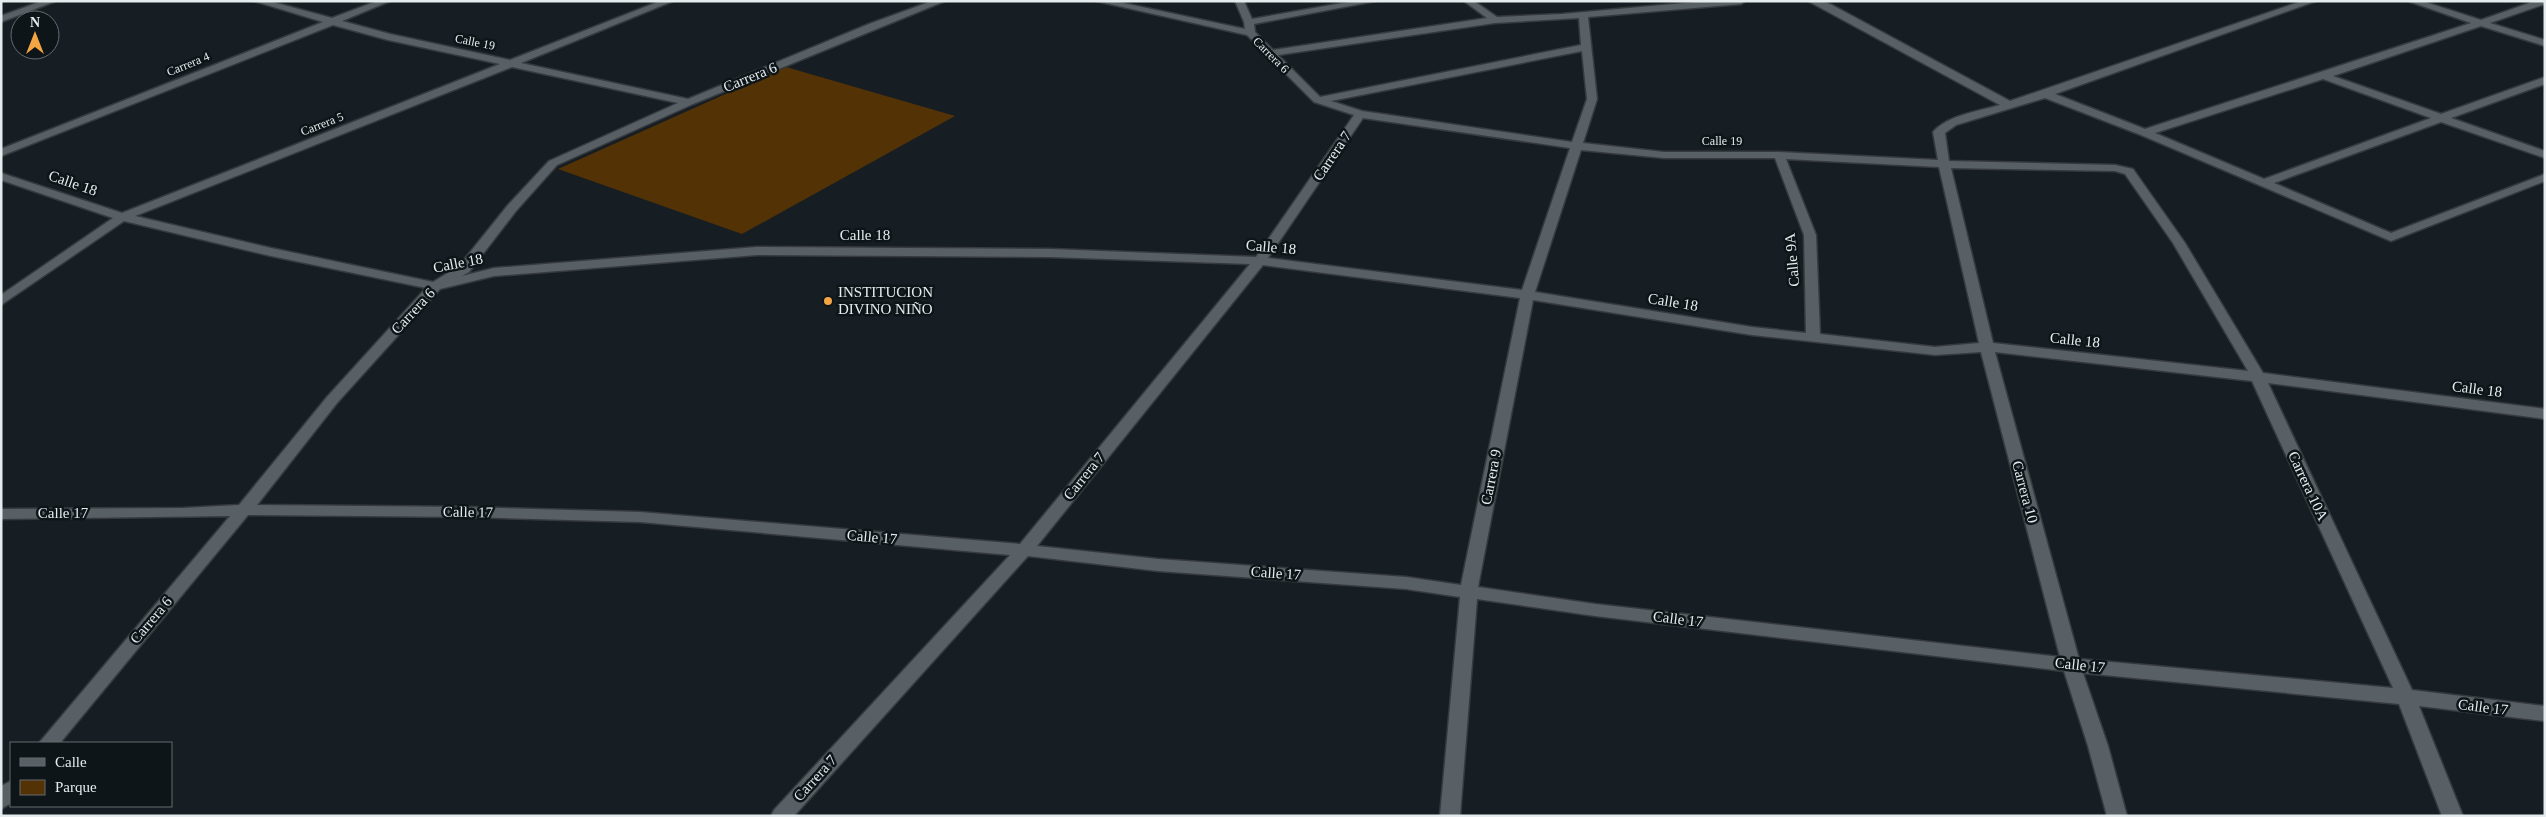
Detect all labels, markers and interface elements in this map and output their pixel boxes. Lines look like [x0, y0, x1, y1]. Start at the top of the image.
north arrow [10, 10, 60, 60]
text: N [30, 15, 40, 30]
street label: Calle 19 [454, 31, 496, 53]
street label: Carrera 6 [1250, 34, 1292, 76]
street label: Carrera 4 [165, 49, 211, 79]
street label: Carrera 6 [721, 59, 780, 95]
street label: Carrera 5 [298, 109, 346, 139]
street label: Carrera 7 [1310, 128, 1355, 184]
street label: Calle 19 [1702, 134, 1742, 148]
street label: Calle 18 [47, 167, 99, 199]
street label: Calle 18 [840, 227, 890, 243]
street label: Calle 9A [1782, 232, 1802, 287]
street label: Calle 18 [1245, 237, 1297, 257]
street label: Calle 18 [432, 250, 484, 276]
place label: INSTITUCION DIVINO NIÑO [838, 284, 933, 317]
street label: Carrera 6 [388, 285, 438, 337]
street label: Calle 18 [1647, 290, 1699, 314]
marker: INSTITUCION DIVINO NIÑO [822, 295, 834, 307]
street label: Calle 18 [2049, 329, 2101, 351]
street label: Calle 18 [2451, 378, 2503, 400]
street label: Carrera 9 [1478, 448, 1504, 506]
street label: Carrera 7 [1060, 449, 1108, 503]
street label: Carrera 10A [2285, 449, 2331, 523]
street label: Carrera 10 [2009, 459, 2041, 525]
street label: Calle 17 [443, 504, 494, 520]
street label: Calle 17 [38, 505, 89, 521]
street label: Calle 17 [846, 527, 898, 547]
street label: Calle 17 [1250, 563, 1302, 583]
street label: Carrera 6 [127, 593, 176, 647]
street label: Calle 17 [1652, 608, 1704, 630]
street label: Calle 17 [2054, 654, 2106, 676]
street label: Calle 17 [2457, 696, 2509, 718]
legend [10, 742, 172, 807]
street label: Carrera 7 [790, 751, 840, 804]
text: Calle [55, 754, 87, 770]
text: Parque [55, 779, 97, 795]

